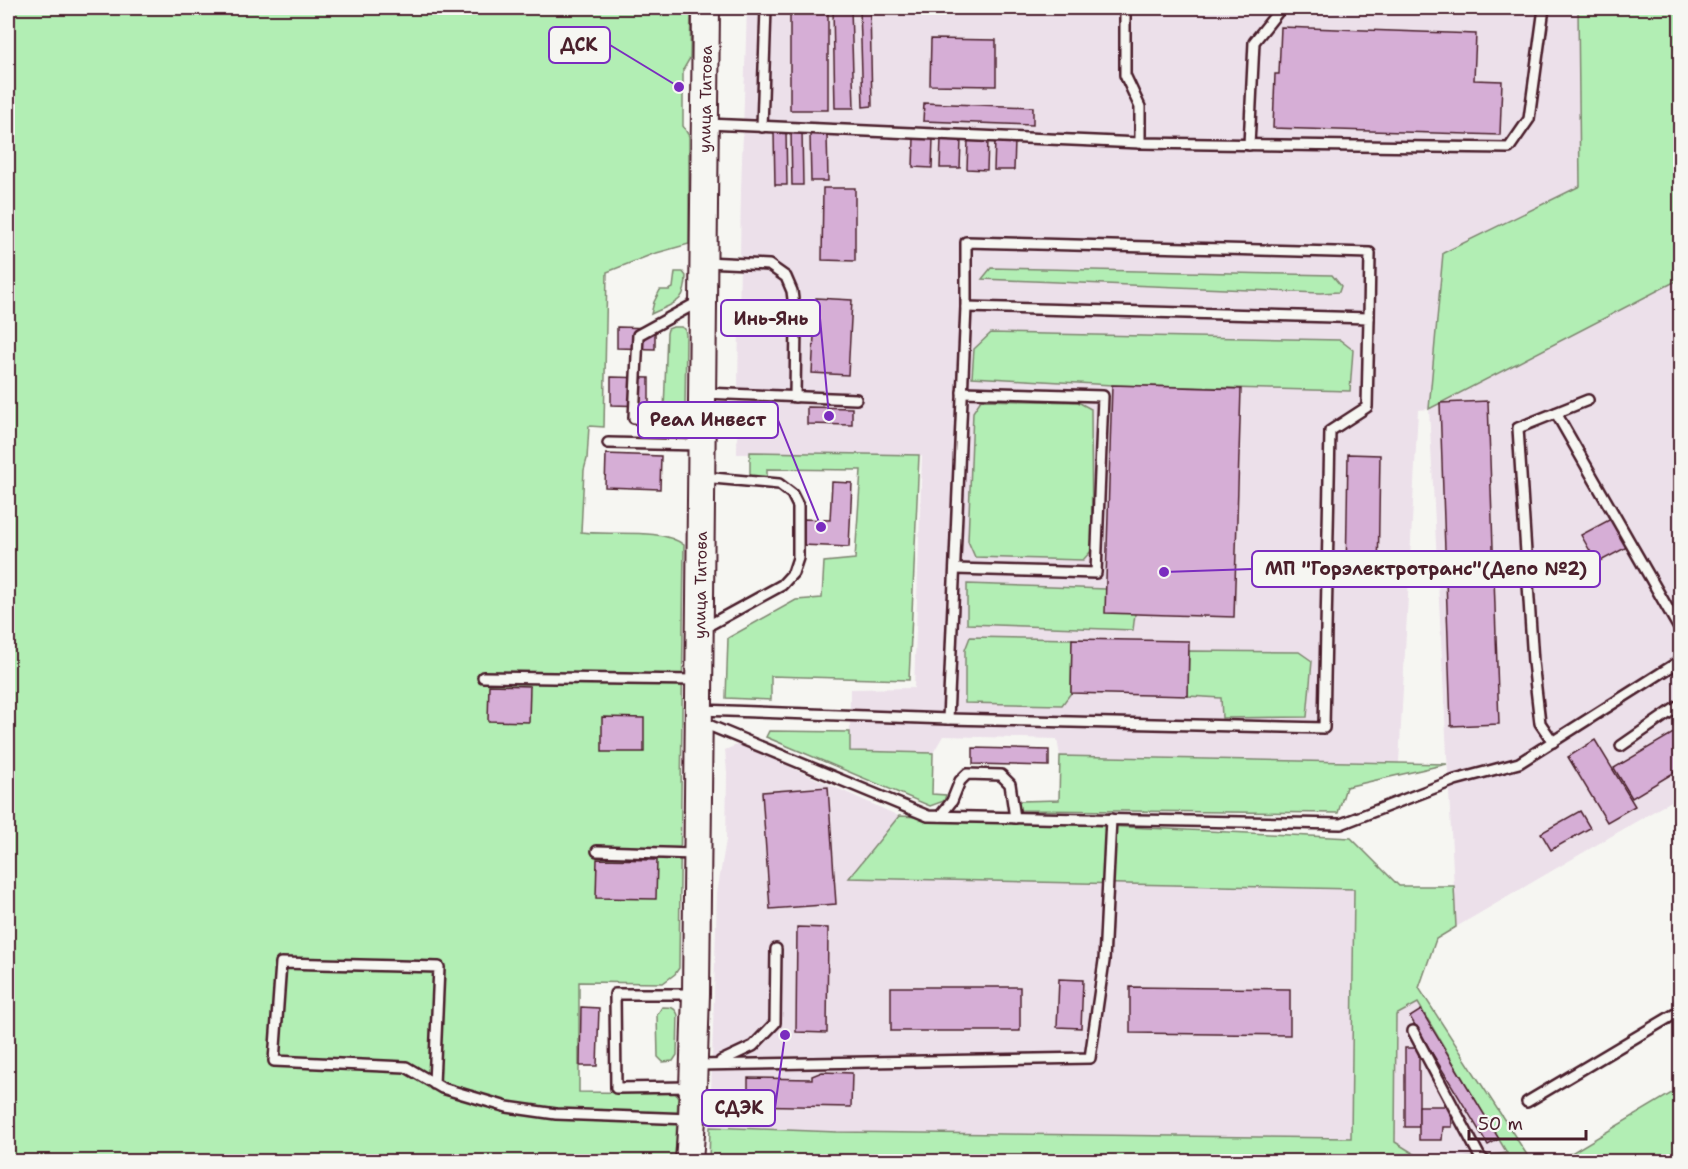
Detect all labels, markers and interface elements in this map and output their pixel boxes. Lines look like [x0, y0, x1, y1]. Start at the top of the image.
callout: ДСК [549, 27, 610, 63]
text: ДСК [560, 33, 598, 57]
street label: улица Титова [694, 45, 717, 153]
callout: Инь-Янь [721, 300, 820, 336]
text: Инь-Янь [734, 307, 809, 331]
callout: Реал Инвест [638, 402, 778, 438]
text: Реал Инвест [650, 408, 766, 432]
street label: улица Титова [689, 531, 712, 639]
callout: МП "Горэлектротранс"(Депо №2) [1252, 551, 1600, 587]
text: МП "Горэлектротранс"(Депо №2) [1265, 557, 1587, 581]
callout: СДЭК [702, 1090, 775, 1126]
text: СДЭК [714, 1096, 764, 1120]
scale bar [1469, 1103, 1586, 1141]
text: 50 m [1478, 1112, 1523, 1136]

